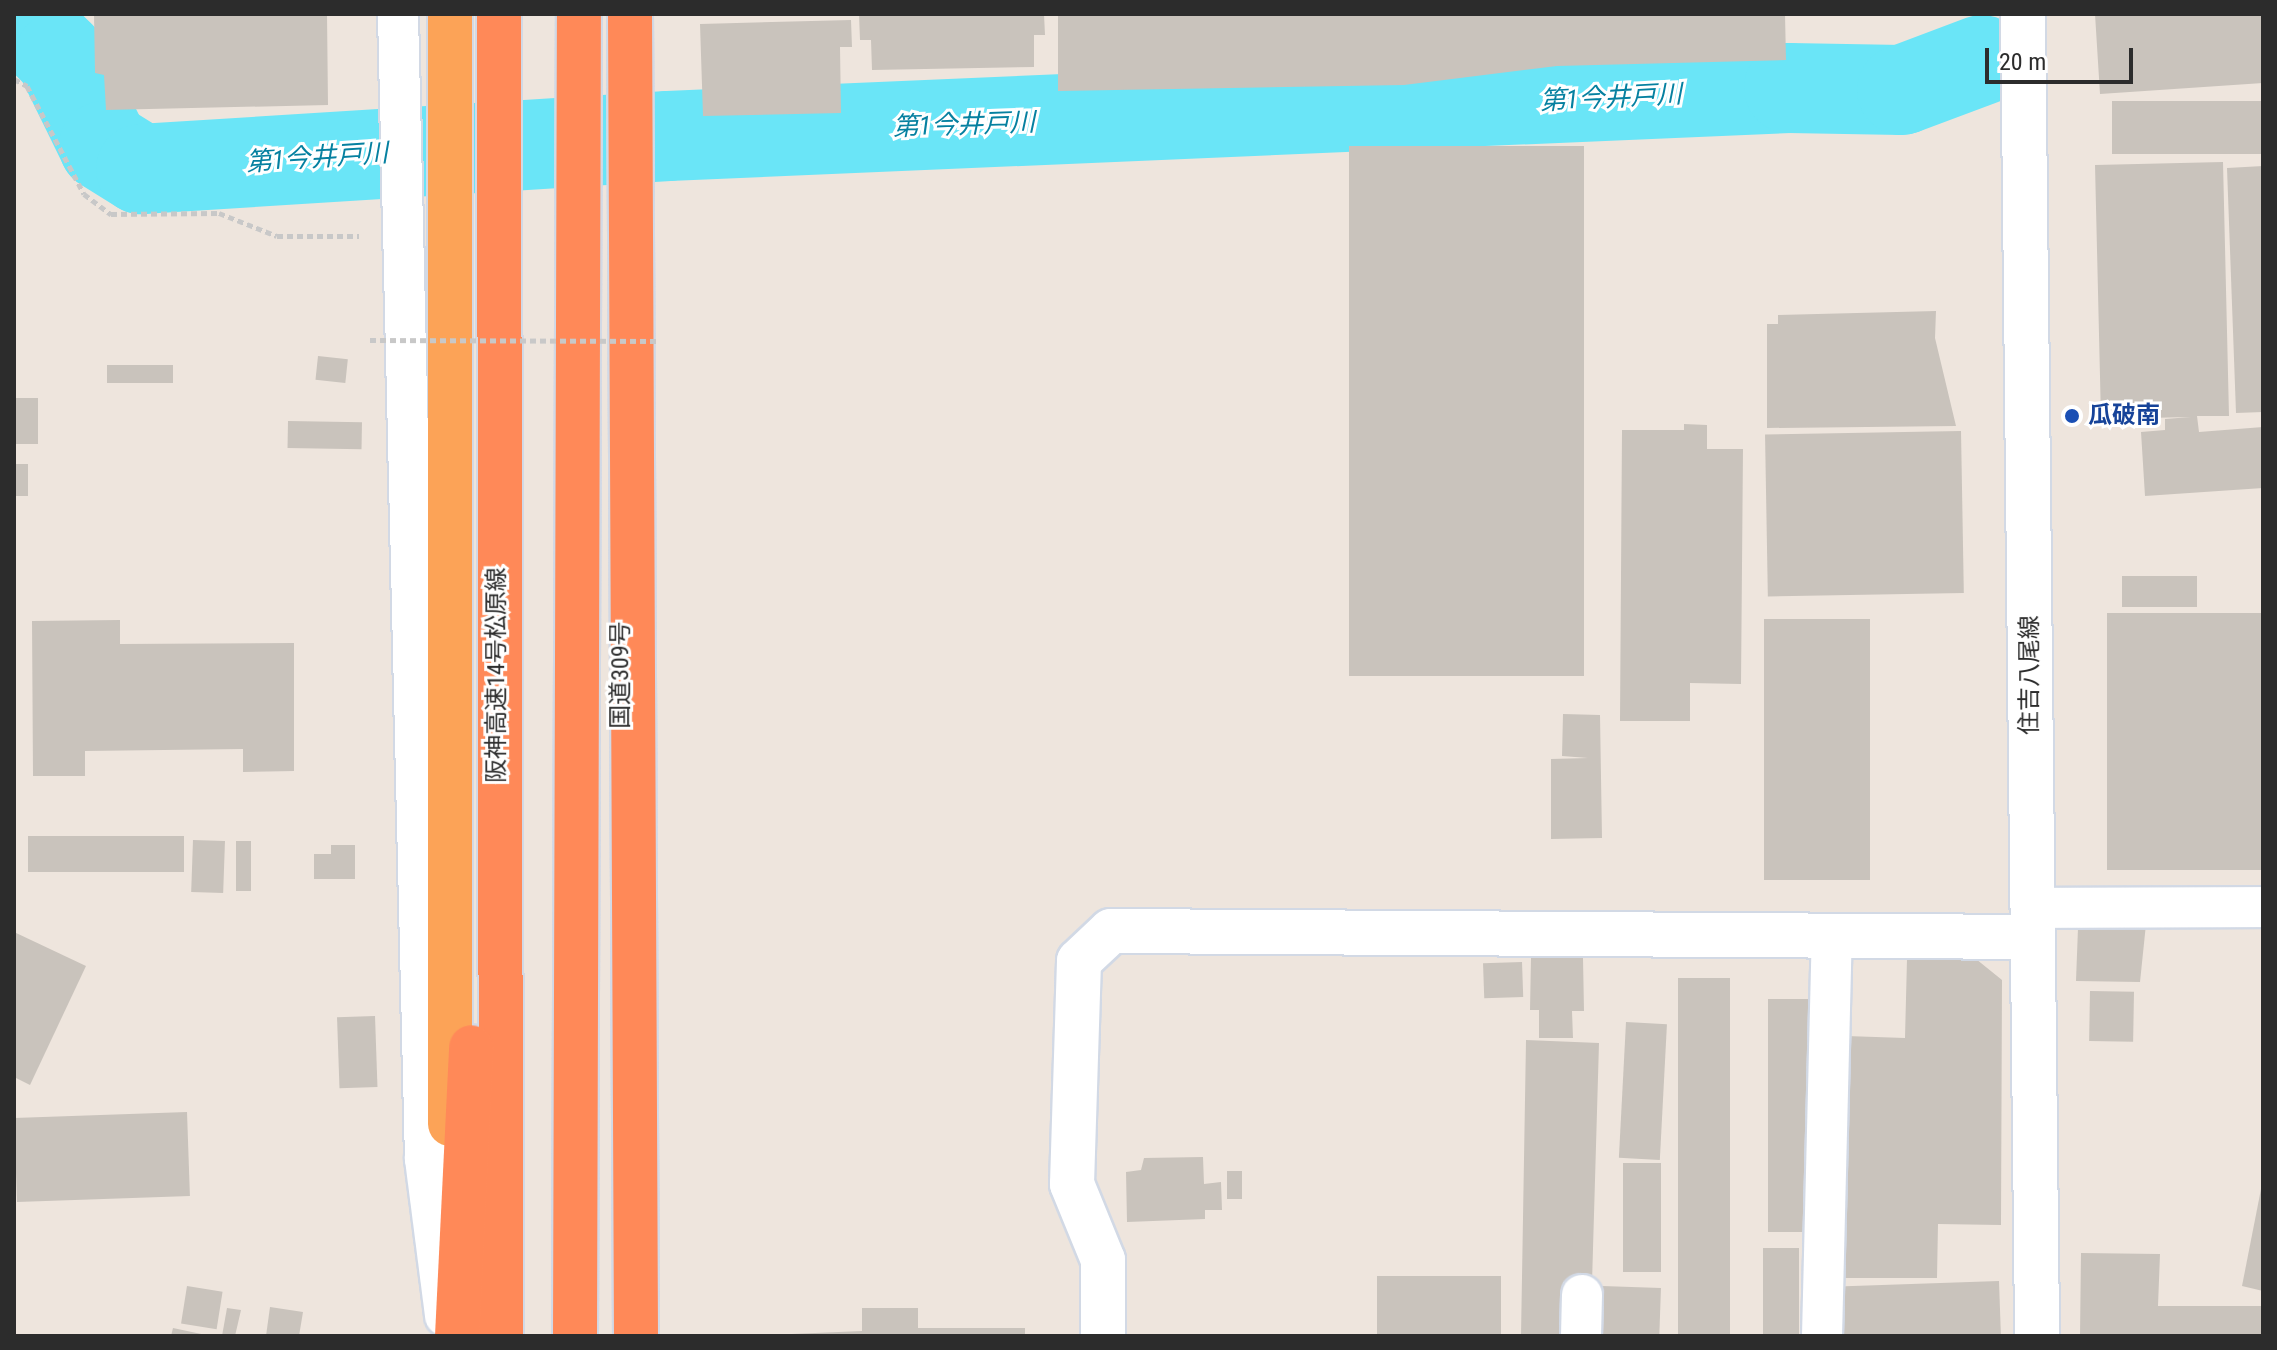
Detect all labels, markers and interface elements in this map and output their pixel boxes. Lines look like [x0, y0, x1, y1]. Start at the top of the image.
scale bar [1989, 32, 2137, 82]
text: 20 m [1999, 48, 2046, 76]
water label: 第1今井戸川 [1539, 79, 1683, 117]
water label: 第1今井戸川 [892, 107, 1036, 143]
water label: 第1今井戸川 [245, 137, 389, 179]
place label: 瓜破南 [2088, 402, 2160, 430]
marker: 瓜破南 [2063, 407, 2081, 425]
street label: 阪神高速14号松原線 [483, 567, 511, 783]
street label: 住吉八尾線 [2016, 615, 2044, 735]
street label: 国道309号 [607, 621, 635, 729]

